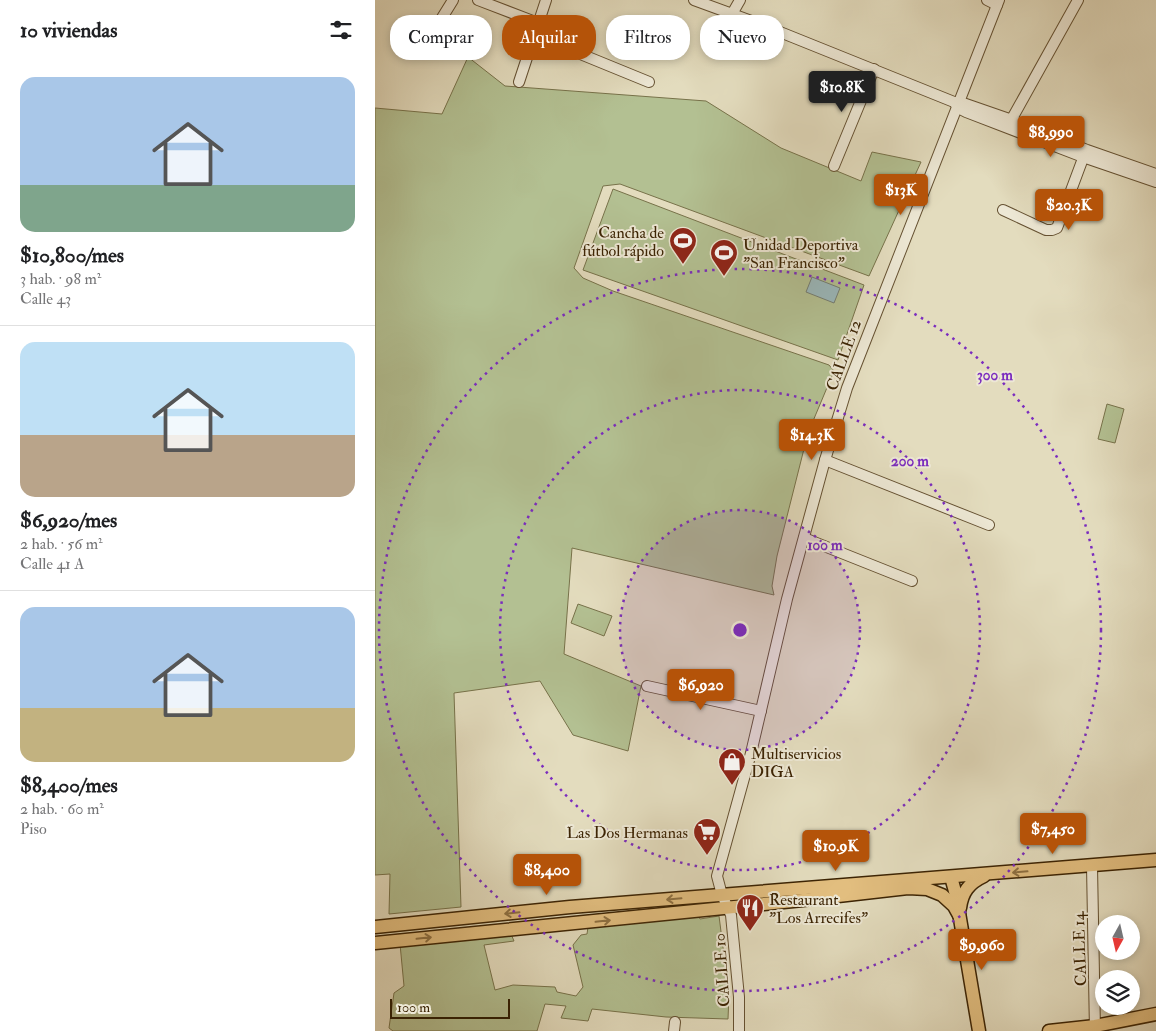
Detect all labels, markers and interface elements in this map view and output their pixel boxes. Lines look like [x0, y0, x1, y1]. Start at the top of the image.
chip: Comprar [390, 15, 492, 60]
chip: Alquilar [502, 15, 596, 60]
chip: Filtros [606, 15, 690, 60]
chip: Nuevo [700, 15, 784, 60]
icon: filters [327, 16, 355, 44]
text: 10 viviendas [20, 17, 117, 44]
pin: $10.8K [801, 70, 883, 113]
text: $10.8K [820, 77, 864, 97]
icon: home [143, 109, 233, 199]
pin: $8,990 [1010, 116, 1092, 158]
text: $8,990 [1029, 122, 1073, 142]
pin: $13K [871, 174, 931, 216]
text: $13K [885, 180, 917, 200]
pin: $20.3K [1028, 188, 1110, 231]
text: $20.3K [1046, 195, 1092, 215]
place label: Cancha de fútbol rápido [582, 223, 664, 262]
sports icon: Cancha de fútbol rápido [668, 226, 698, 265]
place label: Unidad Deportiva "San Francisco" [743, 235, 859, 273]
sports icon: Unidad Deportiva "San Francisco" [709, 238, 739, 277]
text: $10,800/mes [20, 242, 124, 269]
text: 3 hab. · 98 m² [20, 269, 101, 289]
text: Calle 43 [20, 289, 71, 309]
street label: CALLE 12 [822, 317, 866, 393]
text: 300 m [977, 366, 1013, 385]
icon: home [143, 375, 233, 465]
pin: $14.3K [771, 418, 853, 461]
text: $14.3K [790, 425, 834, 445]
text: 200 m [891, 452, 929, 471]
text: $6,920/mes [20, 507, 117, 534]
text: 2 hab. · 56 m² [20, 534, 103, 554]
text: 100 m [807, 536, 843, 555]
text: Calle 41 A [20, 554, 84, 574]
centre of rings [731, 621, 749, 639]
icon: home [143, 640, 233, 730]
pin: $6,920 [660, 668, 742, 711]
text: $6,920 [678, 675, 724, 695]
place label: Multiservicios DIGA [751, 744, 841, 782]
shop icon: Multiservicios DIGA [717, 747, 747, 786]
text: $8,400/mes [20, 772, 118, 799]
text: 2 hab. · 60 m² [20, 799, 104, 819]
pin: $7,450 [1012, 812, 1094, 855]
supermarket icon: Las Dos Hermanas [692, 817, 722, 856]
text: Piso [20, 819, 47, 839]
text: $7,450 [1031, 819, 1075, 839]
place label: Las Dos Hermanas [567, 823, 688, 843]
pin: $10.9K [795, 830, 877, 872]
text: $10.9K [813, 836, 859, 856]
pin: $8,400 [506, 854, 588, 896]
text: $8,400 [524, 860, 570, 880]
one-way arrow [1013, 867, 1029, 876]
place label: Restaurant "Los Arrecifes" [769, 890, 868, 928]
restaurant icon: Restaurant "Los Arrecifes" [735, 893, 765, 932]
one-way arrow [666, 894, 682, 903]
one-way arrow [504, 908, 520, 918]
street label: CALLE 14 [1069, 910, 1091, 986]
north arrow [1095, 915, 1140, 960]
map controls [1095, 915, 1140, 1015]
one-way arrow [594, 916, 610, 926]
pin: $9,960 [941, 928, 1023, 971]
street label: CALLE 10 [709, 932, 735, 1007]
one-way arrow [415, 933, 431, 943]
text: $9,960 [959, 935, 1005, 955]
button: layers [1095, 970, 1140, 1015]
scale bar [390, 996, 510, 1019]
text: 100 m [397, 999, 430, 1016]

